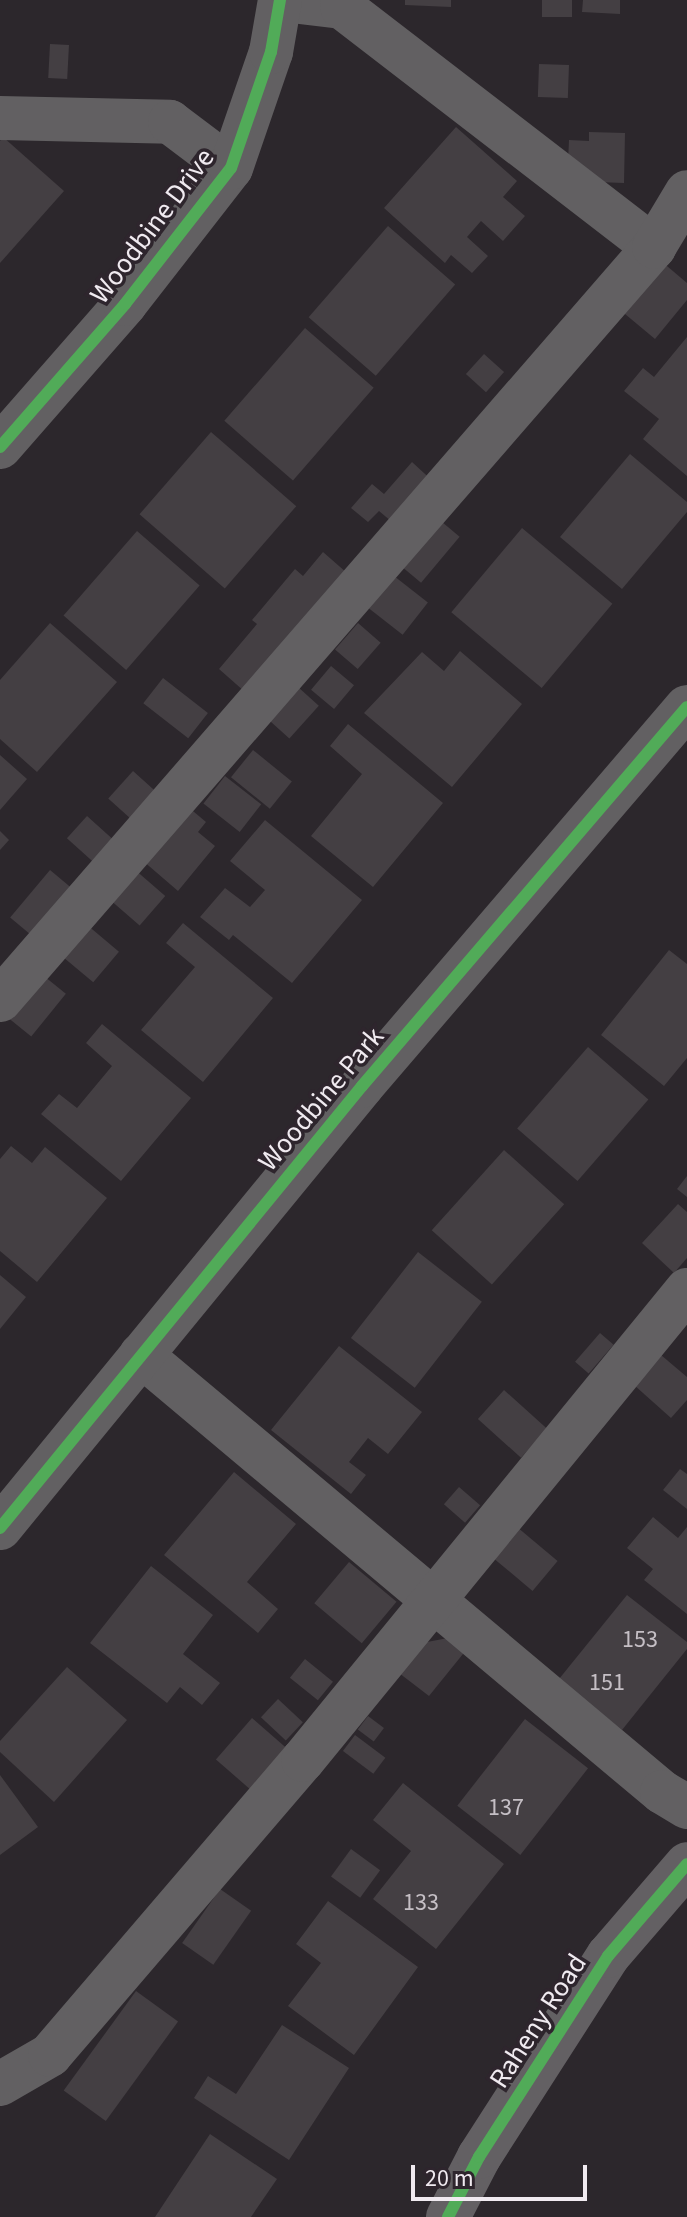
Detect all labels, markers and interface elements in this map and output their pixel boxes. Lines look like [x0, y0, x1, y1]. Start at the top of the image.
street label: Woodbine Drive [83, 142, 221, 310]
street label: Woodbine Park [251, 1020, 391, 1178]
house number: 153 [622, 1626, 658, 1654]
house number: 151 [589, 1669, 625, 1697]
house number: 137 [488, 1794, 524, 1822]
house number: 133 [403, 1889, 439, 1917]
street label: Raheny Road [482, 1948, 594, 2094]
scale bar [415, 2149, 591, 2199]
text: 20 m [425, 2161, 474, 2196]

